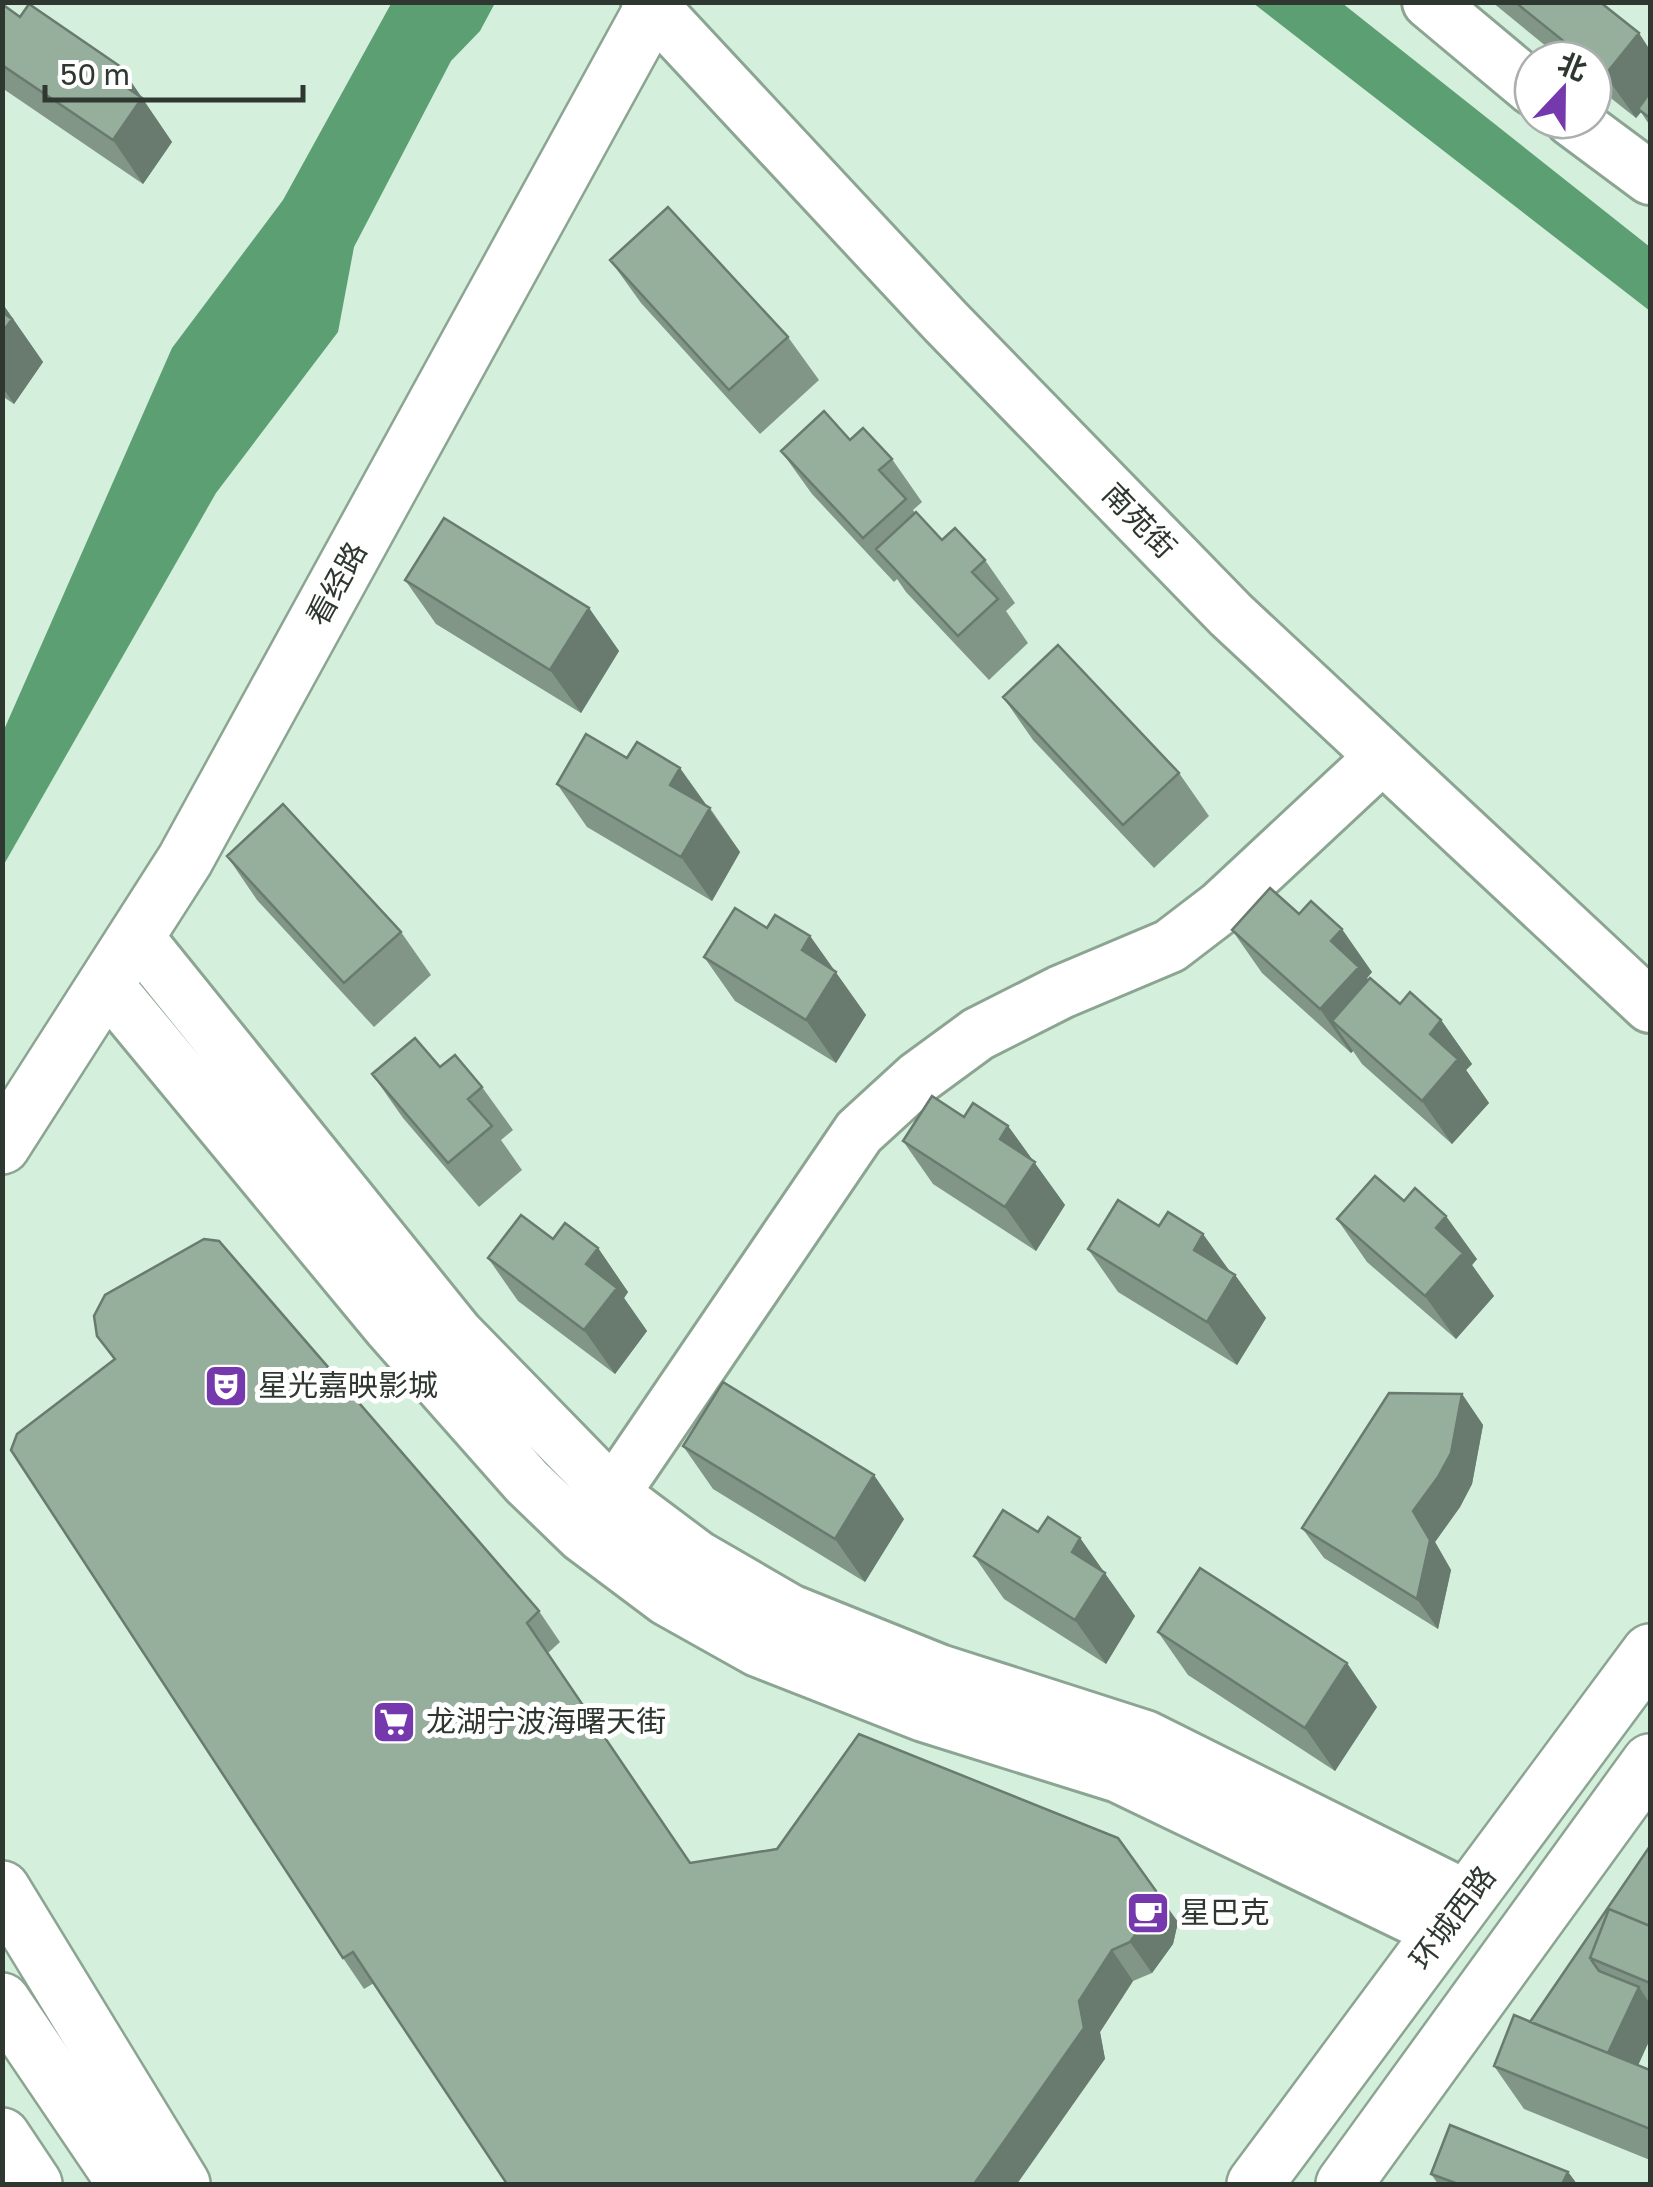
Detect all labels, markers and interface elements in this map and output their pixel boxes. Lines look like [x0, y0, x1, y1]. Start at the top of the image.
scale bar [45, 40, 302, 102]
north arrow [1513, 40, 1613, 140]
text: 北 [1553, 46, 1592, 87]
text: 50 m [60, 56, 130, 92]
street label: 南苑街 [1096, 475, 1184, 565]
street label: 看经路 [299, 535, 374, 632]
theatre icon: 星光嘉映影城 [203, 1363, 249, 1409]
place label: 星光嘉映影城 [258, 1367, 438, 1403]
supermarket icon: 龙湖宁波海曙天街 [371, 1699, 417, 1745]
place label: 龙湖宁波海曙天街 [426, 1703, 666, 1739]
street label: 环城西路 [1402, 1859, 1503, 1976]
cafe icon: 星巴克 [1125, 1890, 1171, 1936]
place label: 星巴克 [1180, 1894, 1270, 1930]

